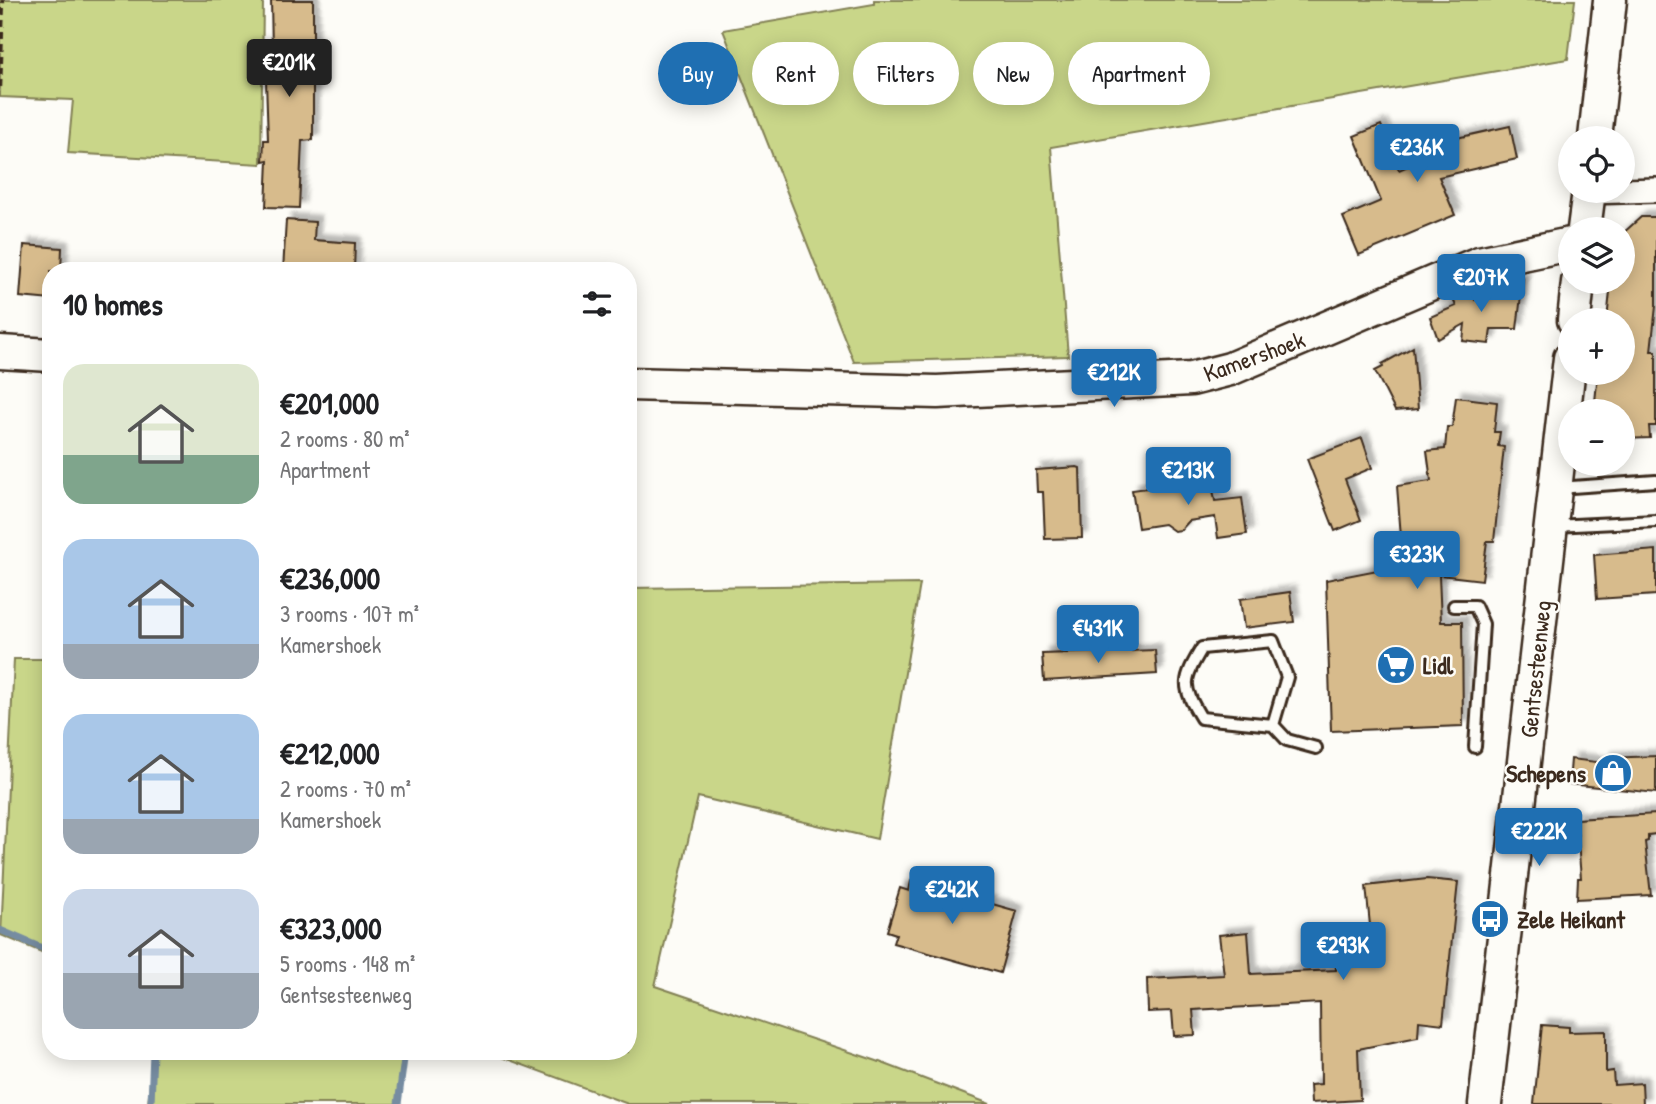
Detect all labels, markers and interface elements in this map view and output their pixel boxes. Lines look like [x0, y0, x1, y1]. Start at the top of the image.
pin: €201K [240, 40, 338, 99]
chip: Buy [658, 42, 738, 105]
chip: Rent [752, 42, 839, 105]
chip: Filters [853, 42, 959, 105]
chip: New [973, 42, 1054, 105]
chip: Apartment [1068, 42, 1210, 105]
text: €201K [263, 46, 315, 77]
pin: €236K [1368, 124, 1466, 184]
map controls [1558, 126, 1635, 476]
button: locate [1558, 126, 1635, 203]
text: €236K [1390, 131, 1444, 162]
button: layers [1558, 217, 1635, 294]
pin: €207K [1432, 254, 1530, 314]
text: €207K [1453, 261, 1509, 292]
text: 10 homes [63, 284, 163, 324]
icon: filters [578, 285, 616, 323]
button: + [1558, 308, 1635, 385]
street label: Kamershoek [1199, 323, 1309, 389]
pin: €212K [1065, 350, 1163, 409]
text: €212K [1088, 356, 1140, 387]
text: €201,000 [280, 383, 379, 423]
icon: home [119, 392, 203, 476]
button: − [1558, 399, 1635, 476]
text: 2 rooms · 80 m² [280, 423, 410, 454]
pin: €213K [1139, 448, 1237, 507]
text: Apartment [280, 454, 370, 485]
text: €213K [1162, 454, 1214, 485]
pin: €323K [1368, 532, 1466, 591]
text: €323K [1390, 538, 1444, 569]
text: €236,000 [280, 558, 380, 598]
icon: home [119, 567, 203, 651]
text: 3 rooms · 107 m² [280, 598, 419, 629]
street label: Gentsesteenweg [1512, 599, 1558, 739]
pin: €431K [1049, 606, 1147, 665]
text: €431K [1073, 612, 1123, 643]
text: Kamershoek [280, 629, 381, 660]
supermarket icon: Lidl [1375, 644, 1417, 686]
place label: Lidl [1423, 649, 1454, 681]
text: €212,000 [280, 733, 380, 773]
icon: home [119, 742, 203, 826]
shop icon: Schepens [1592, 752, 1634, 794]
place label: Schepens [1506, 757, 1586, 790]
text: 2 rooms · 70 m² [280, 773, 411, 804]
text: Kamershoek [280, 804, 381, 835]
pin: €222K [1490, 808, 1588, 868]
text: €222K [1511, 815, 1567, 846]
pin: €242K [903, 866, 1001, 926]
text: €242K [925, 873, 979, 904]
bus stop icon: Zele Heikant [1469, 898, 1511, 940]
place label: Zele Heikant [1517, 903, 1626, 935]
text: €323,000 [280, 908, 382, 948]
icon: home [119, 917, 203, 1001]
pin: €293K [1294, 922, 1392, 982]
text: €293K [1317, 929, 1369, 960]
text: 5 rooms · 148 m² [280, 948, 415, 979]
text: Gentsesteenweg [280, 979, 412, 1010]

